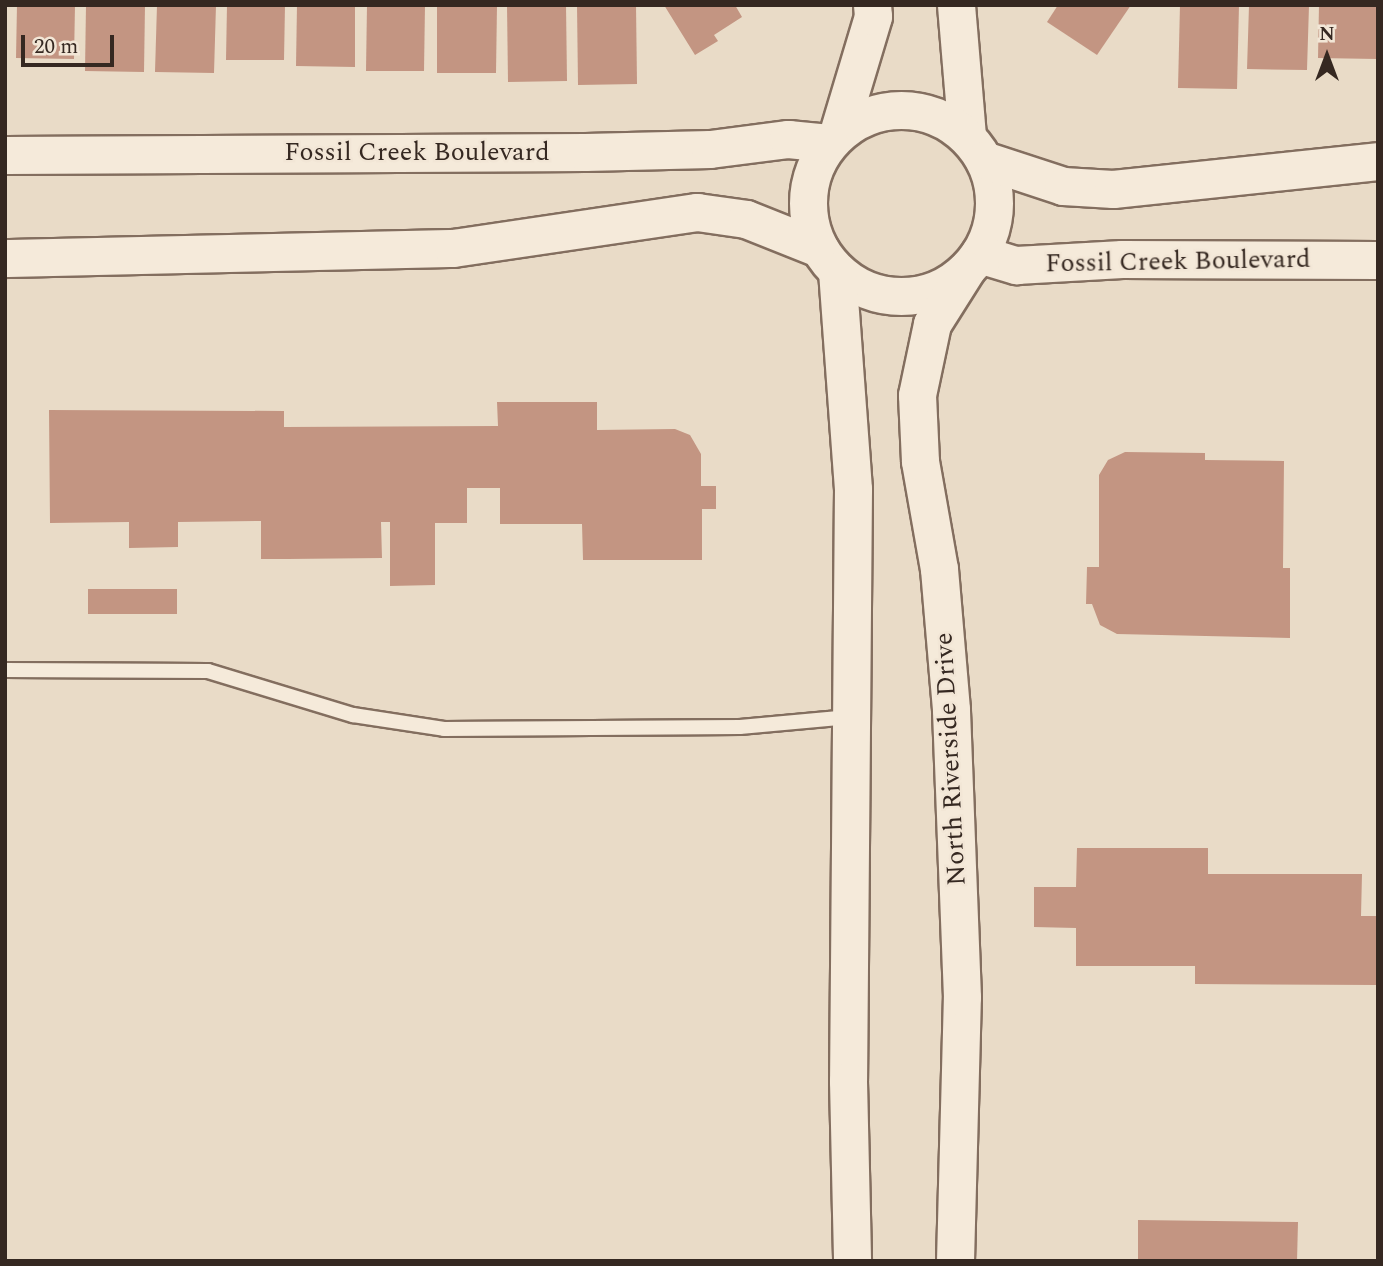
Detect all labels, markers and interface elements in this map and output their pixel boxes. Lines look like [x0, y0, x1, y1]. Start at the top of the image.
text: N [1319, 20, 1335, 49]
scale bar [24, 21, 117, 65]
north arrow [1292, 21, 1362, 91]
text: 20 m [34, 31, 78, 63]
street label: Fossil Creek Boulevard [284, 137, 550, 169]
street label: Fossil Creek Boulevard [1045, 244, 1311, 280]
street label: North Riverside Drive [929, 632, 973, 886]

